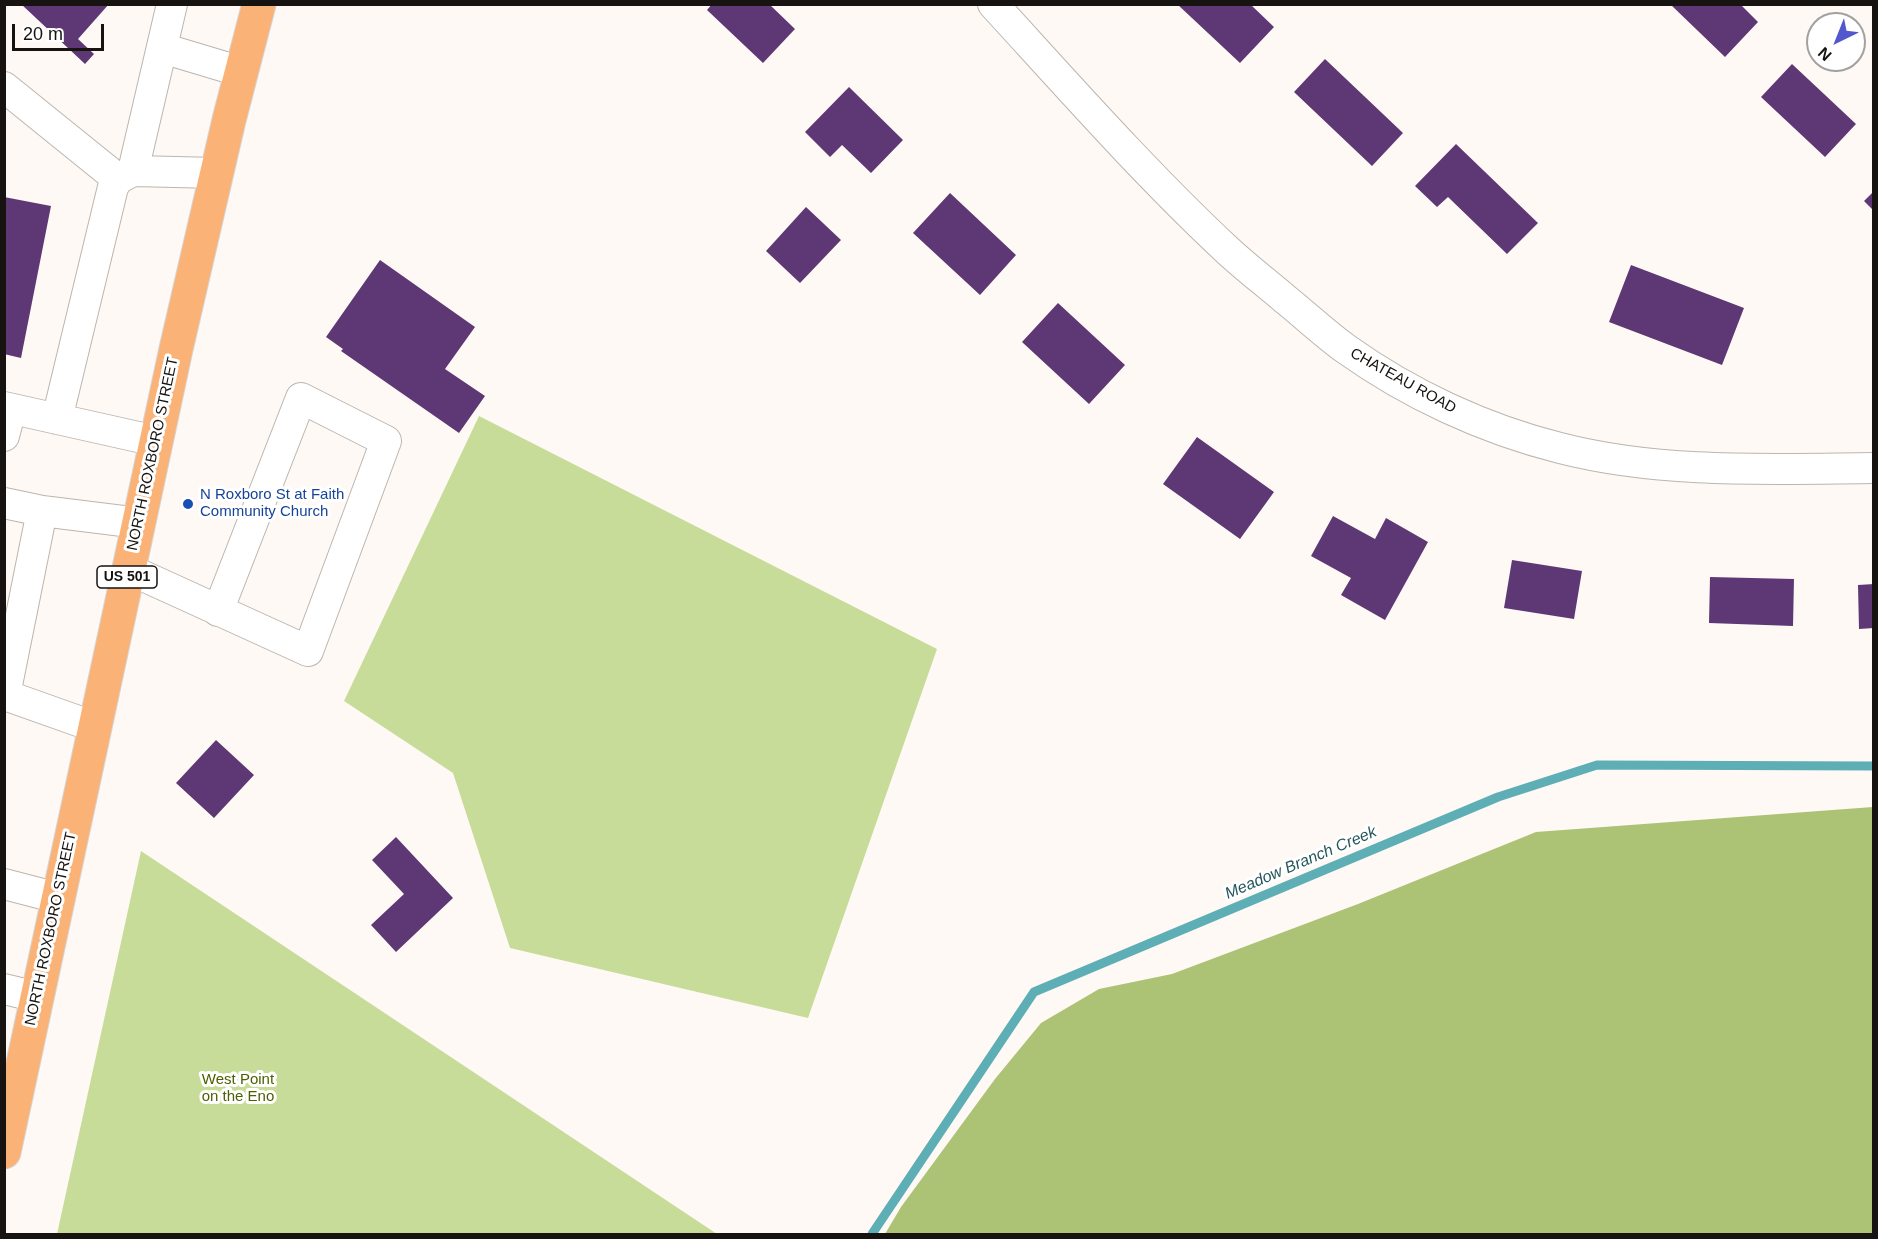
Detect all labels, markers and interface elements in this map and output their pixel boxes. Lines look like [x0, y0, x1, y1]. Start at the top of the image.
scale bar [15, 12, 106, 50]
north arrow [1806, 12, 1866, 72]
text: 20 m [23, 24, 63, 44]
text: N [1815, 44, 1835, 64]
street label: CHATEAU ROAD [1347, 345, 1459, 417]
street label: NORTH ROXBORO STREET [124, 356, 182, 552]
place label: N Roxboro St at Faith Community Church [200, 486, 344, 521]
marker: N Roxboro St at Faith Community Church [181, 497, 195, 511]
road number: US 501 [97, 566, 157, 588]
water label: Meadow Branch Creek [1222, 822, 1380, 904]
street label: NORTH ROXBORO STREET [22, 831, 80, 1027]
park label: West Point on the Eno [202, 1071, 274, 1106]

